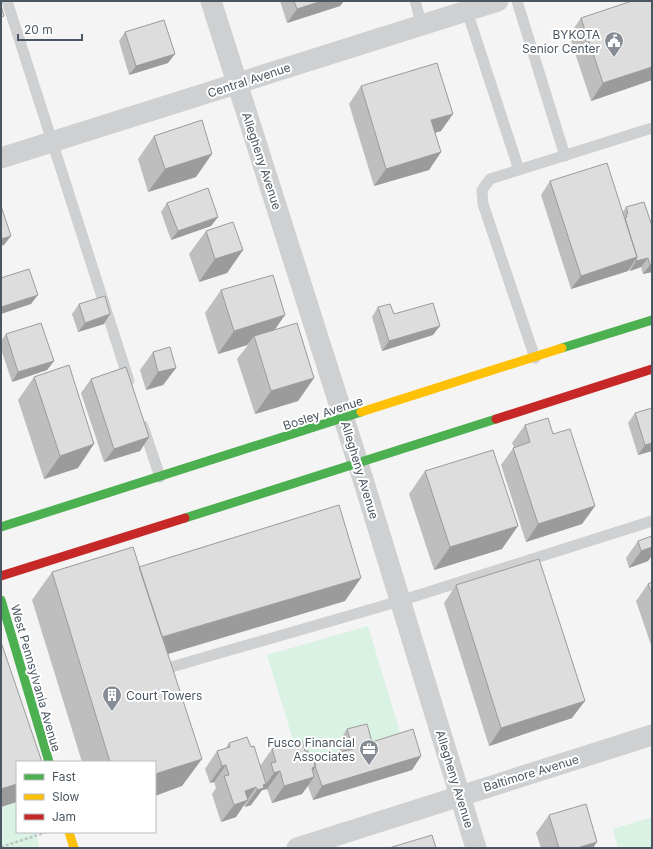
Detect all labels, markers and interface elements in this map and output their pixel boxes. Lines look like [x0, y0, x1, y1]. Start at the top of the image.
scale bar [18, 16, 82, 42]
text: 20 m [24, 22, 53, 37]
place label: BYKOTA Senior Center [522, 27, 600, 56]
public building icon: BYKOTA Senior Center [603, 30, 625, 58]
street label: Central Avenue [206, 60, 292, 100]
street label: Allegheny Avenue [239, 110, 285, 212]
street label: Bosley Avenue [281, 393, 365, 433]
street label: Allegheny Avenue [338, 419, 382, 521]
street label: West Pennsylvania Avenue [8, 603, 64, 753]
building icon: Court Towers [101, 684, 123, 712]
place label: Court Towers [126, 688, 202, 703]
street label: Allegheny Avenue [433, 728, 477, 830]
place label: Fusco Financial Associates [267, 735, 355, 764]
office icon: Fusco Financial Associates [358, 738, 380, 766]
street label: Baltimore Avenue [481, 751, 581, 795]
legend [16, 761, 156, 833]
text: Fast [52, 769, 76, 784]
text: Slow [52, 789, 80, 804]
text: Jam [52, 809, 76, 824]

